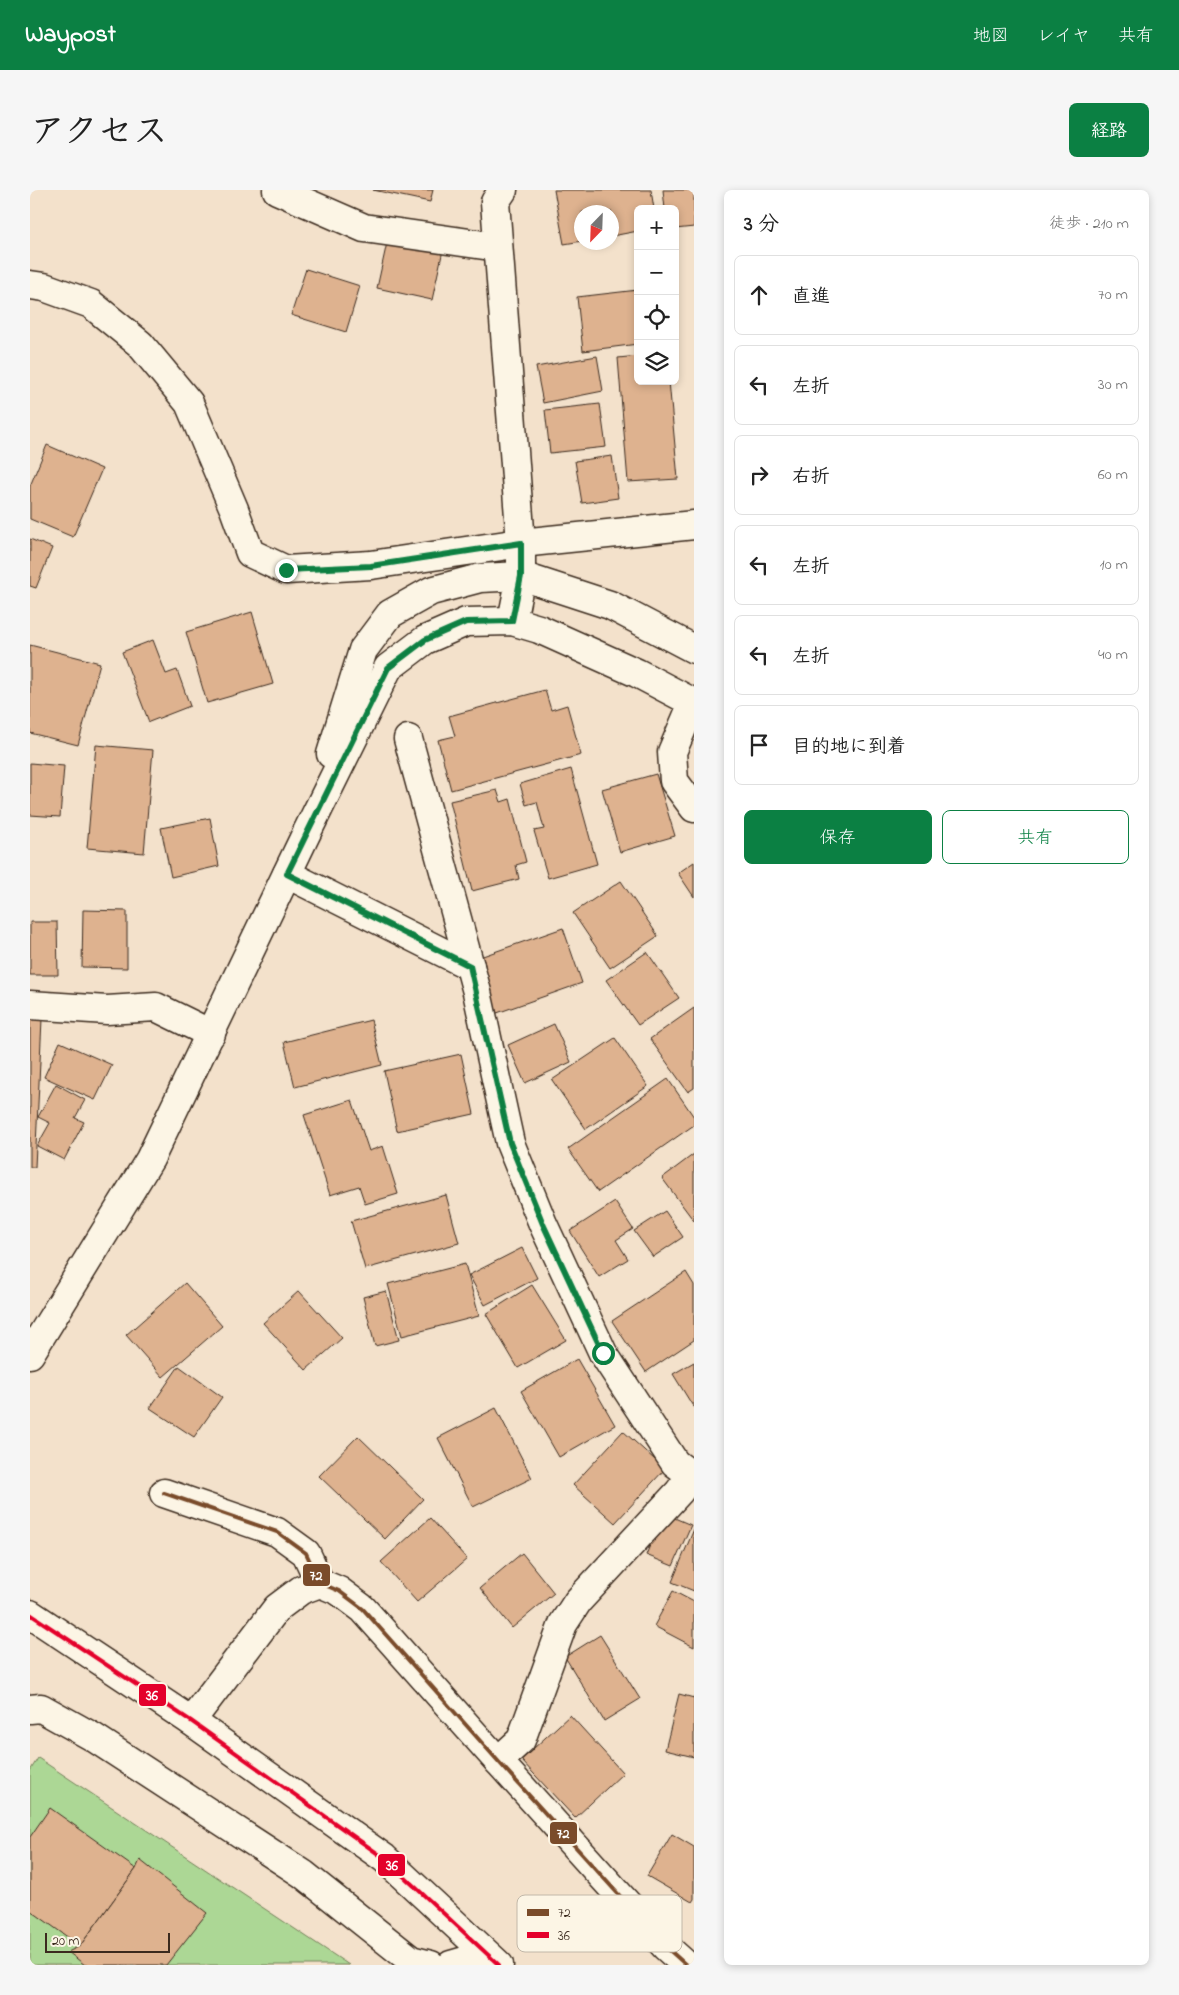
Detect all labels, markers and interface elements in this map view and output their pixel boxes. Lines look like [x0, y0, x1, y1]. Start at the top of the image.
text: Waypost [25, 18, 116, 53]
text: 地図 [973, 24, 1009, 50]
text: レイヤ [1037, 24, 1090, 50]
text: 共有 [1118, 24, 1154, 50]
button: 経路 [1069, 103, 1149, 157]
text: アクセス [30, 108, 168, 159]
north arrow [574, 205, 619, 250]
map controls [634, 205, 679, 385]
button: + [634, 205, 679, 250]
text: 3 分 [744, 210, 779, 240]
text: 徒歩 · 210 m [1049, 212, 1129, 236]
button: − [634, 250, 679, 295]
icon: ahead [745, 281, 773, 309]
text: 70 m [1098, 283, 1128, 307]
text: 直進 [792, 284, 830, 311]
button: locate [634, 295, 679, 340]
button: layers [634, 340, 679, 385]
icon: left [745, 371, 773, 399]
text: 30 m [1098, 373, 1128, 397]
text: 左折 [792, 374, 830, 401]
icon: right [745, 461, 773, 489]
text: 60 m [1098, 463, 1128, 487]
text: 右折 [792, 464, 830, 491]
icon: left [745, 551, 773, 579]
text: 10 m [1100, 553, 1128, 577]
text: 左折 [792, 554, 830, 581]
route end [275, 559, 298, 582]
icon: left [745, 641, 773, 669]
text: 40 m [1098, 643, 1128, 667]
text: 左折 [792, 644, 830, 671]
icon: arrive [745, 731, 773, 759]
text: 目的地に到着 [792, 734, 906, 761]
button: 保存 [744, 810, 932, 864]
button: 共有 [942, 810, 1129, 864]
route start [592, 1342, 615, 1365]
line badge: 72 [302, 1563, 331, 1587]
text: 72 [310, 1566, 322, 1587]
line badge: 36 [138, 1683, 167, 1707]
text: 36 [145, 1686, 159, 1707]
line badge: 72 [549, 1821, 578, 1845]
text: 72 [557, 1824, 569, 1845]
line badge: 36 [377, 1853, 406, 1877]
text: 36 [385, 1856, 399, 1877]
legend [517, 1895, 682, 1952]
text: 72 [558, 1903, 571, 1924]
text: 36 [558, 1926, 570, 1947]
scale bar [45, 1930, 170, 1953]
text: 20 m [52, 1931, 79, 1952]

